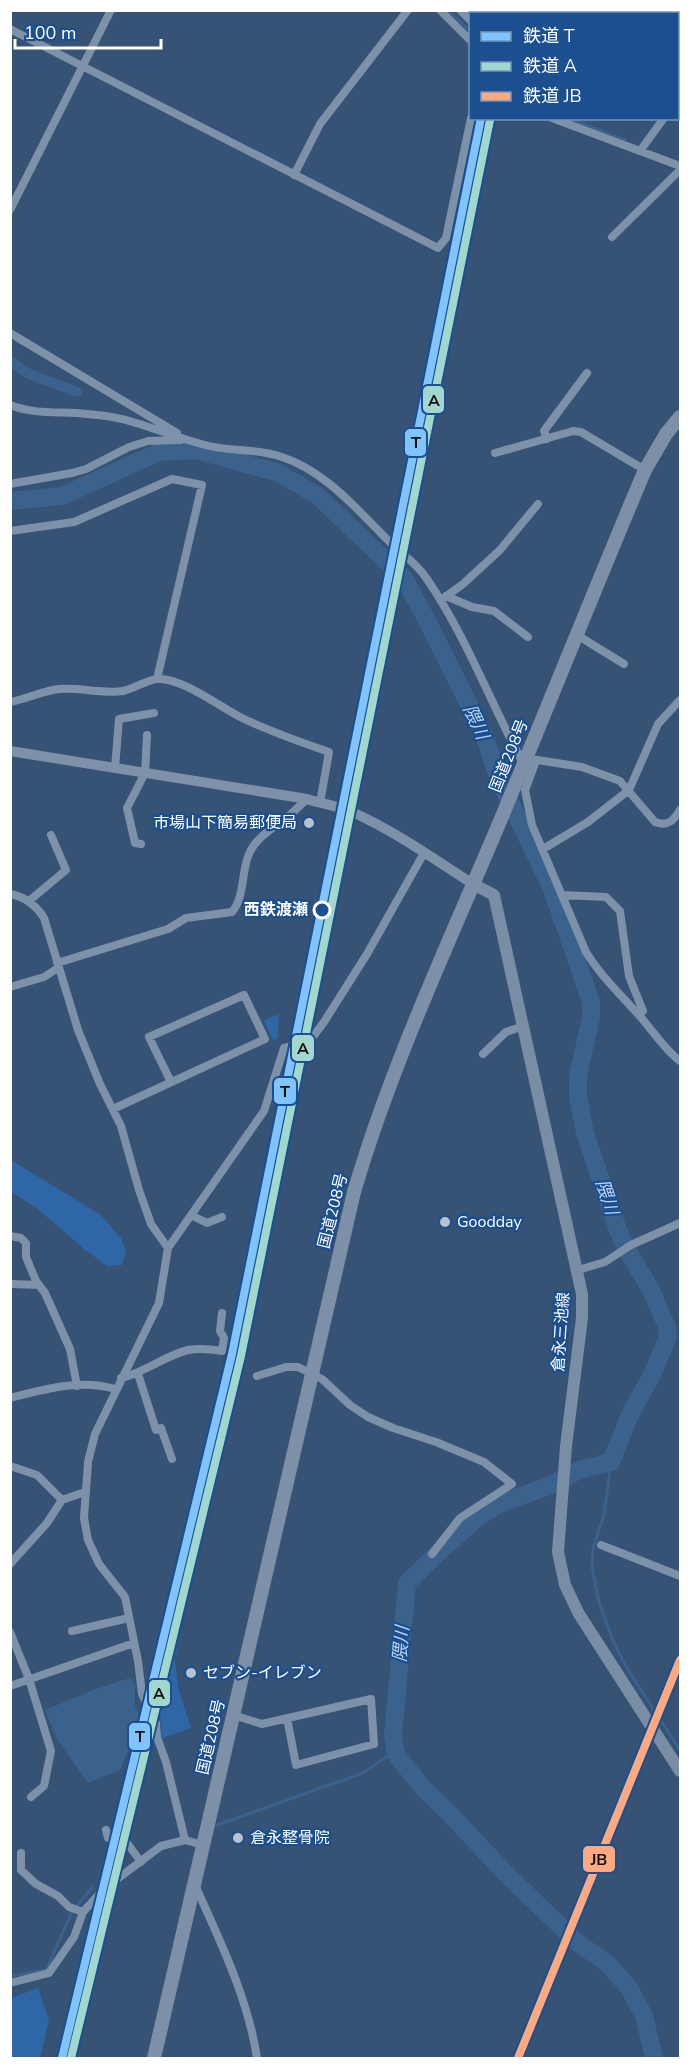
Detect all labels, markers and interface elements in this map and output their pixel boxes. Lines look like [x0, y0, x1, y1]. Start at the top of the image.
scale bar [15, 12, 160, 50]
legend [469, 12, 679, 120]
text: 100 m [24, 21, 76, 45]
text: 鉄道 T [523, 24, 575, 48]
text: 鉄道 A [523, 54, 577, 78]
text: 鉄道 JB [523, 84, 582, 108]
line badge: A [422, 385, 445, 414]
text: A [428, 390, 440, 412]
line badge: T [404, 428, 427, 457]
text: T [411, 432, 421, 454]
water label: 隈川 [458, 701, 495, 745]
street label: 国道208号 [484, 716, 534, 796]
place label: 市場山下簡易郵便局 [153, 812, 297, 834]
marker: 市場山下簡易郵便局 [302, 816, 316, 830]
place label: 西鉄渡瀬 [244, 899, 308, 921]
marker: 西鉄渡瀬 [313, 901, 331, 919]
line badge: A [291, 1034, 315, 1062]
text: A [297, 1038, 309, 1060]
line badge: T [273, 1077, 297, 1105]
text: T [280, 1081, 290, 1103]
street label: 国道208号 [313, 1171, 353, 1251]
water label: 隈川 [590, 1176, 625, 1220]
place label: Goodday [457, 1211, 522, 1233]
marker: Goodday [438, 1215, 452, 1229]
street label: 倉永三池線 [547, 1291, 575, 1373]
water label: 隈川 [387, 1623, 415, 1663]
place label: セブン-イレブン [203, 1662, 322, 1684]
marker: セブン-イレブン [184, 1666, 198, 1680]
line badge: A [148, 1679, 171, 1707]
text: A [153, 1683, 165, 1705]
street label: 国道208号 [192, 1697, 230, 1777]
line badge: T [128, 1722, 151, 1751]
text: T [135, 1726, 145, 1748]
place label: 倉永整骨院 [250, 1827, 330, 1849]
marker: 倉永整骨院 [231, 1831, 245, 1845]
line badge: JB [582, 1845, 616, 1873]
text: JB [590, 1849, 607, 1871]

